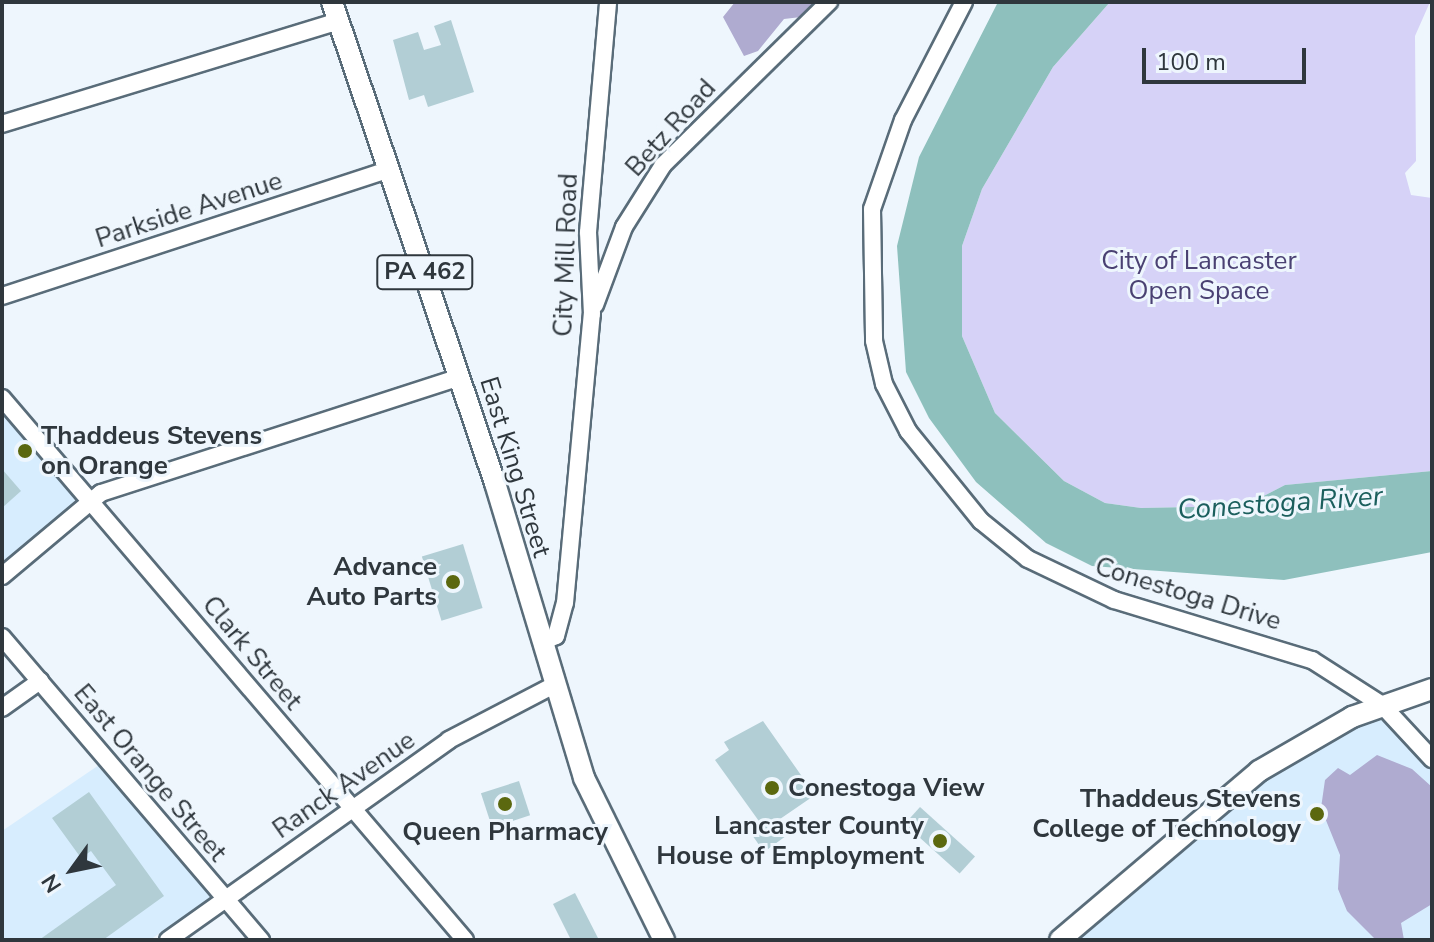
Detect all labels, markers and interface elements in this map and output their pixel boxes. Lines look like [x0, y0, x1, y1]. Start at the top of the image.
scale bar [1146, 32, 1310, 82]
text: 100 m [1156, 46, 1226, 78]
street label: Betz Road [619, 73, 723, 183]
street label: Parkside Avenue [92, 165, 286, 255]
street label: City Mill Road [548, 173, 584, 337]
park label: City of Lancaster Open Space [1101, 245, 1297, 306]
road number: PA 462 [375, 252, 475, 292]
street label: East King Street [473, 373, 557, 561]
place label: Thaddeus Stevens on Orange [41, 420, 262, 482]
marker: Thaddeus Stevens on Orange [16, 442, 34, 460]
water label: Conestoga River [1176, 479, 1384, 527]
place label: Advance Auto Parts [307, 551, 437, 612]
street label: Conestoga Drive [1091, 551, 1285, 637]
marker: Advance Auto Parts [444, 573, 462, 591]
street label: Clark Street [195, 590, 309, 716]
street label: East Orange Street [67, 678, 233, 868]
street label: Ranck Avenue [267, 725, 421, 845]
place label: Conestoga View [788, 772, 985, 804]
marker: Conestoga View [763, 779, 781, 797]
place label: Thaddeus Stevens College of Technology [1032, 783, 1301, 844]
marker: Queen Pharmacy [496, 795, 514, 813]
marker: Thaddeus Stevens College of Technology [1308, 805, 1326, 823]
place label: Lancaster County House of Employment [656, 810, 924, 872]
place label: Queen Pharmacy [402, 816, 608, 848]
north arrow [32, 830, 112, 910]
marker: Lancaster County House of Employment [931, 832, 949, 850]
text: N [35, 868, 69, 898]

